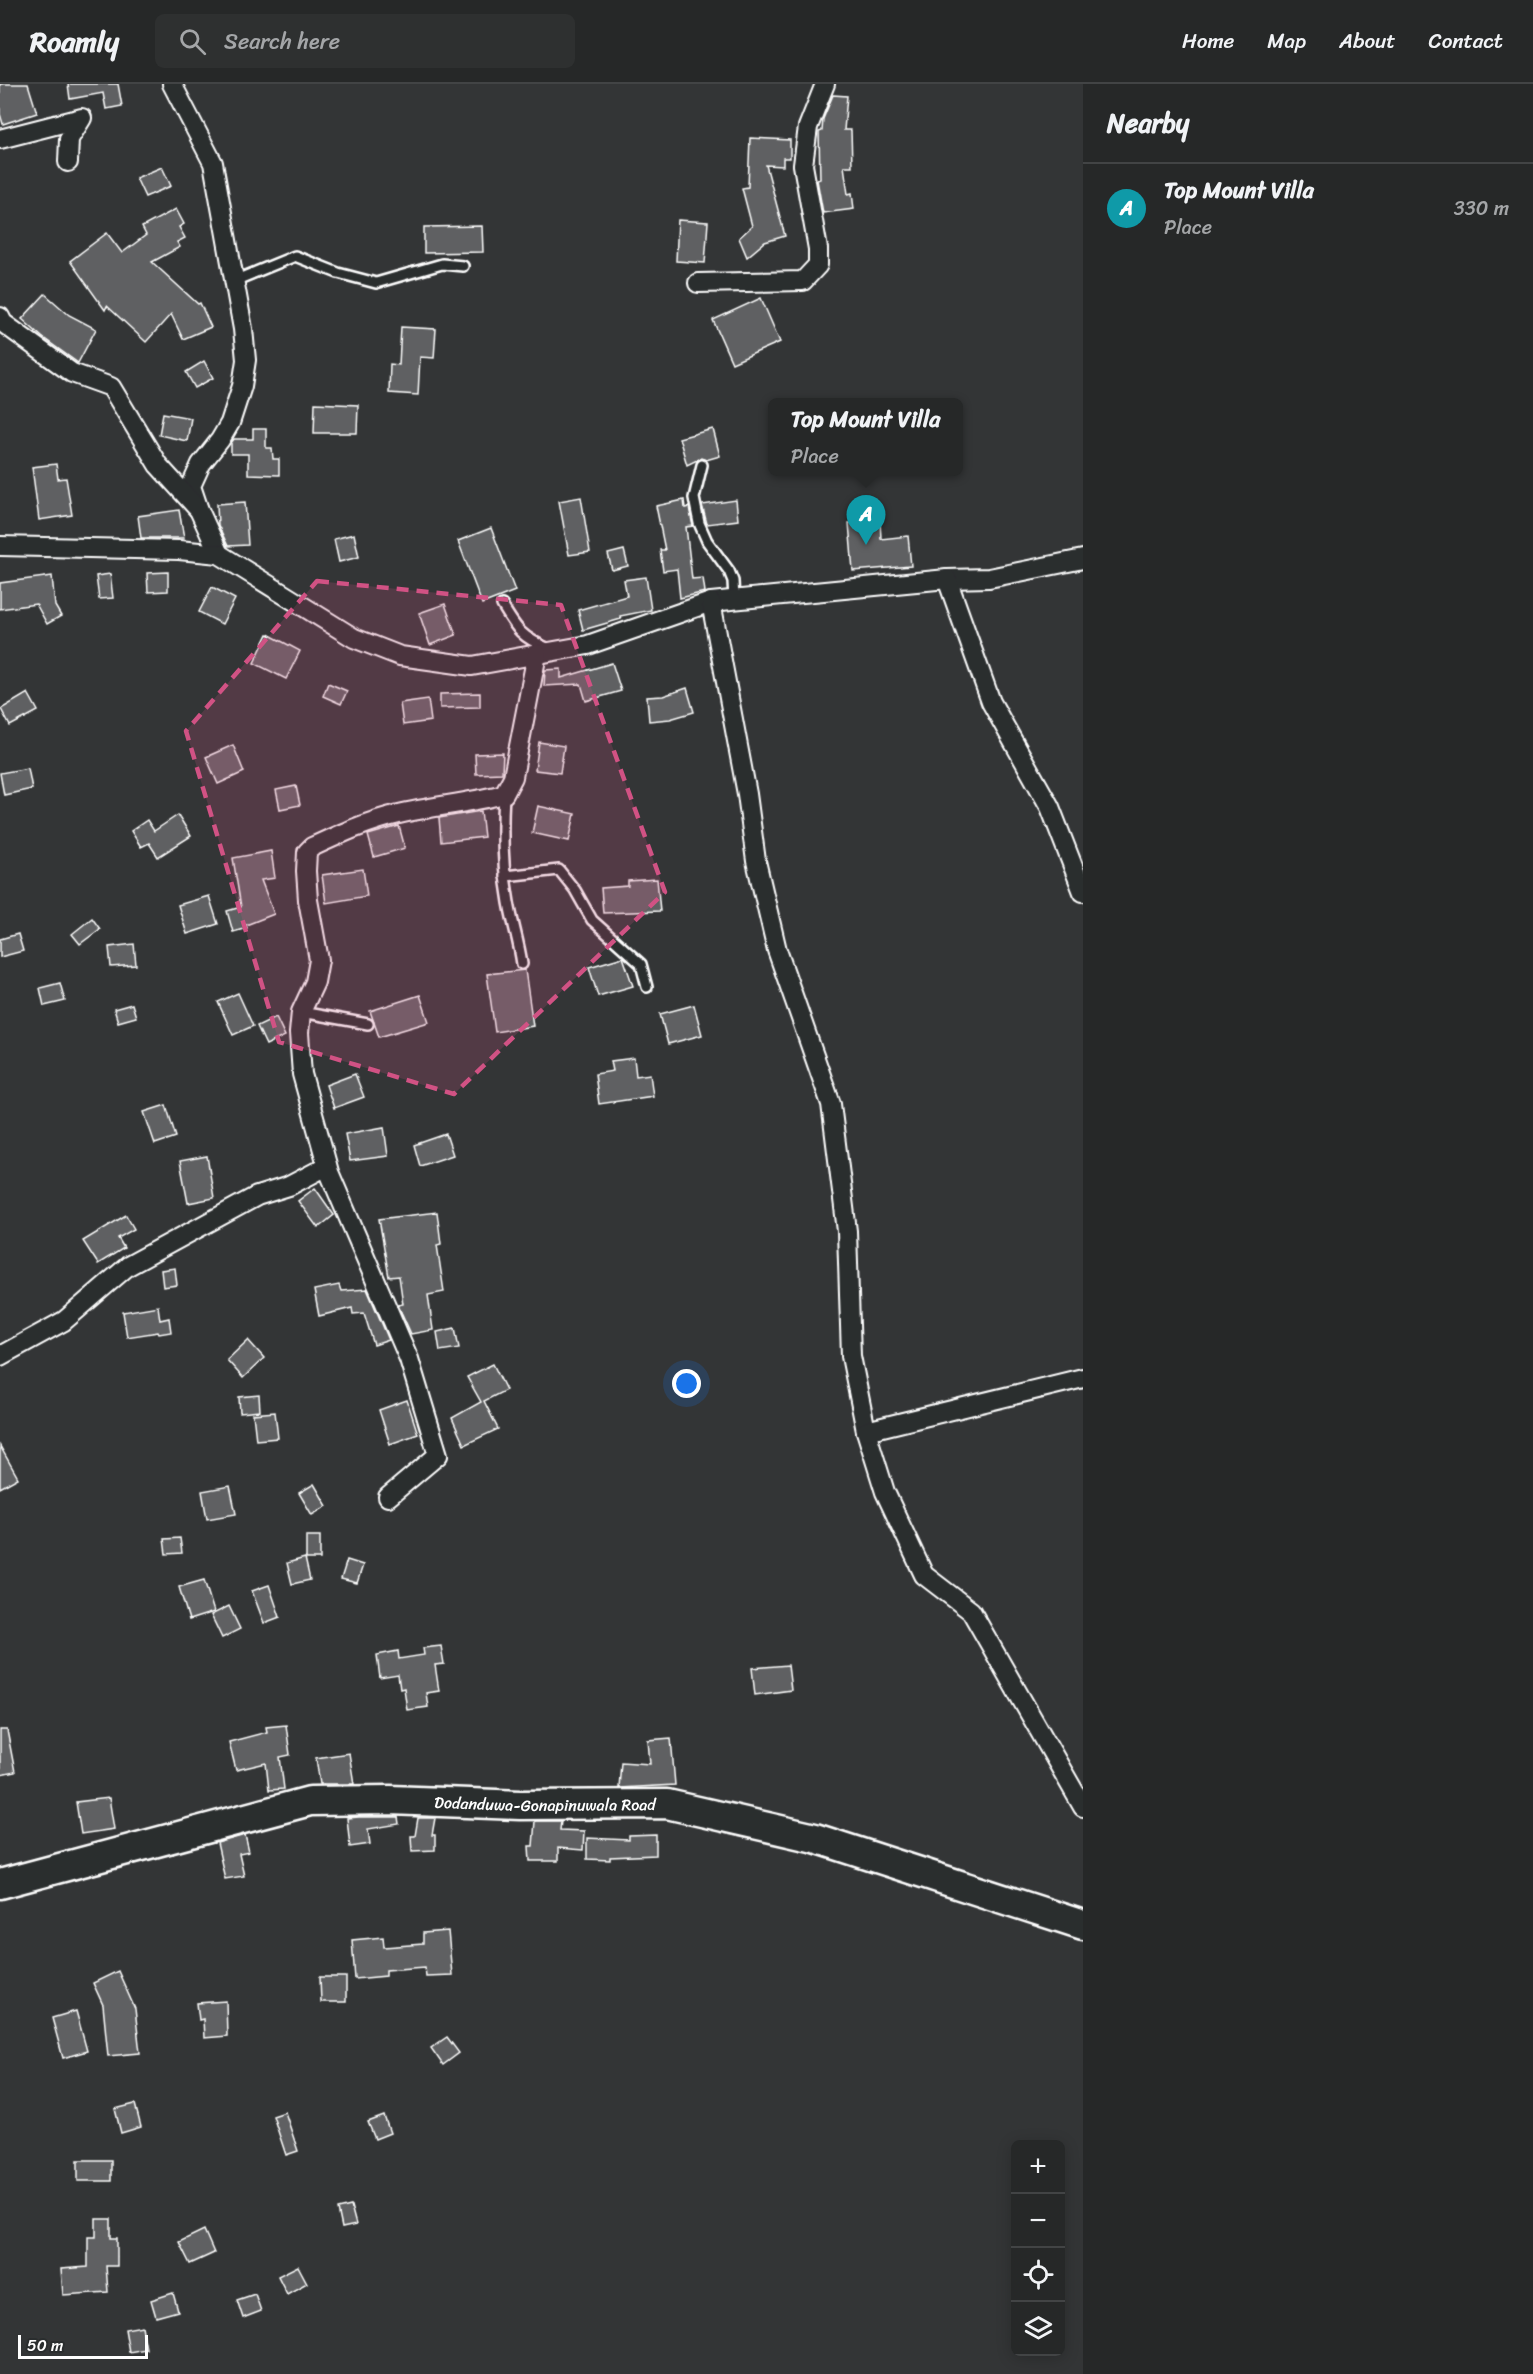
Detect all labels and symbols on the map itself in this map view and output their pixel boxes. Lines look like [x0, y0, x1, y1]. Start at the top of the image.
pin: A [846, 496, 886, 545]
your location [672, 1369, 701, 1398]
street label: Dodanduwa-Gonapinuwala Road [434, 1788, 657, 1820]
scale bar [18, 2332, 148, 2360]

